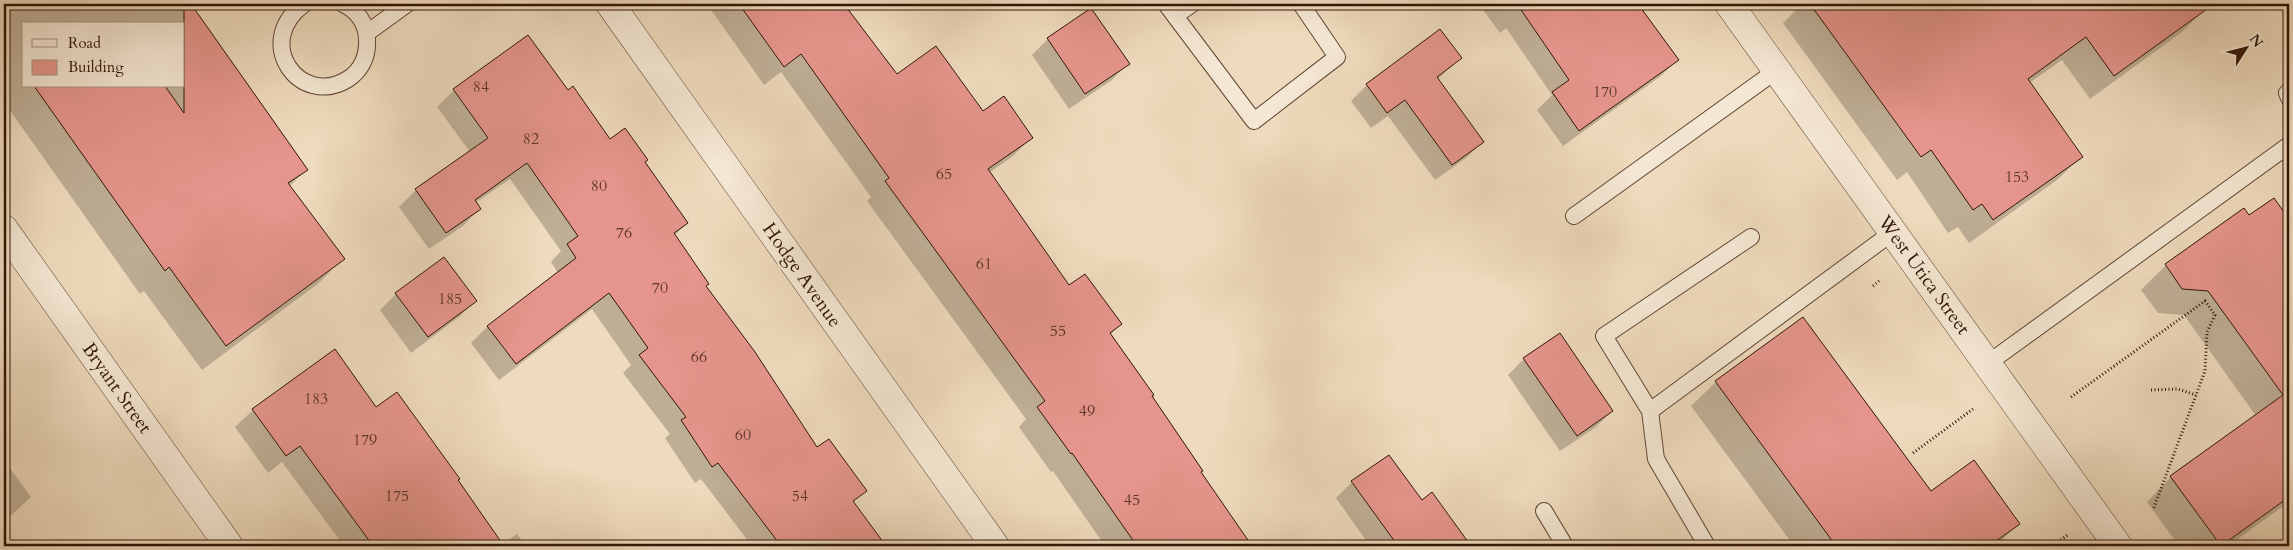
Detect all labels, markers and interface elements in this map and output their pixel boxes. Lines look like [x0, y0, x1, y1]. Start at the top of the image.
legend [22, 22, 185, 88]
north arrow [2220, 22, 2270, 72]
text: N [2245, 30, 2267, 51]
text: Road [68, 33, 101, 53]
text: Building [68, 57, 124, 77]
house number: 84 [473, 76, 489, 98]
house number: 170 [1593, 81, 1617, 103]
house number: 82 [523, 128, 539, 150]
house number: 65 [936, 163, 952, 185]
house number: 153 [2005, 166, 2029, 188]
house number: 80 [591, 175, 607, 197]
street label: West Utica Street [1871, 209, 1976, 340]
street label: Hodge Avenue [756, 217, 848, 333]
house number: 76 [616, 222, 632, 244]
house number: 61 [976, 253, 992, 275]
house number: 70 [652, 277, 668, 299]
house number: 185 [438, 288, 462, 310]
house number: 55 [1050, 320, 1066, 342]
street label: Bryant Street [76, 337, 158, 439]
house number: 66 [691, 346, 707, 368]
house number: 183 [304, 388, 328, 410]
house number: 49 [1079, 400, 1095, 422]
house number: 60 [735, 424, 751, 446]
house number: 179 [353, 429, 377, 451]
house number: 175 [385, 485, 409, 507]
house number: 54 [792, 485, 808, 507]
house number: 45 [1124, 489, 1140, 511]

